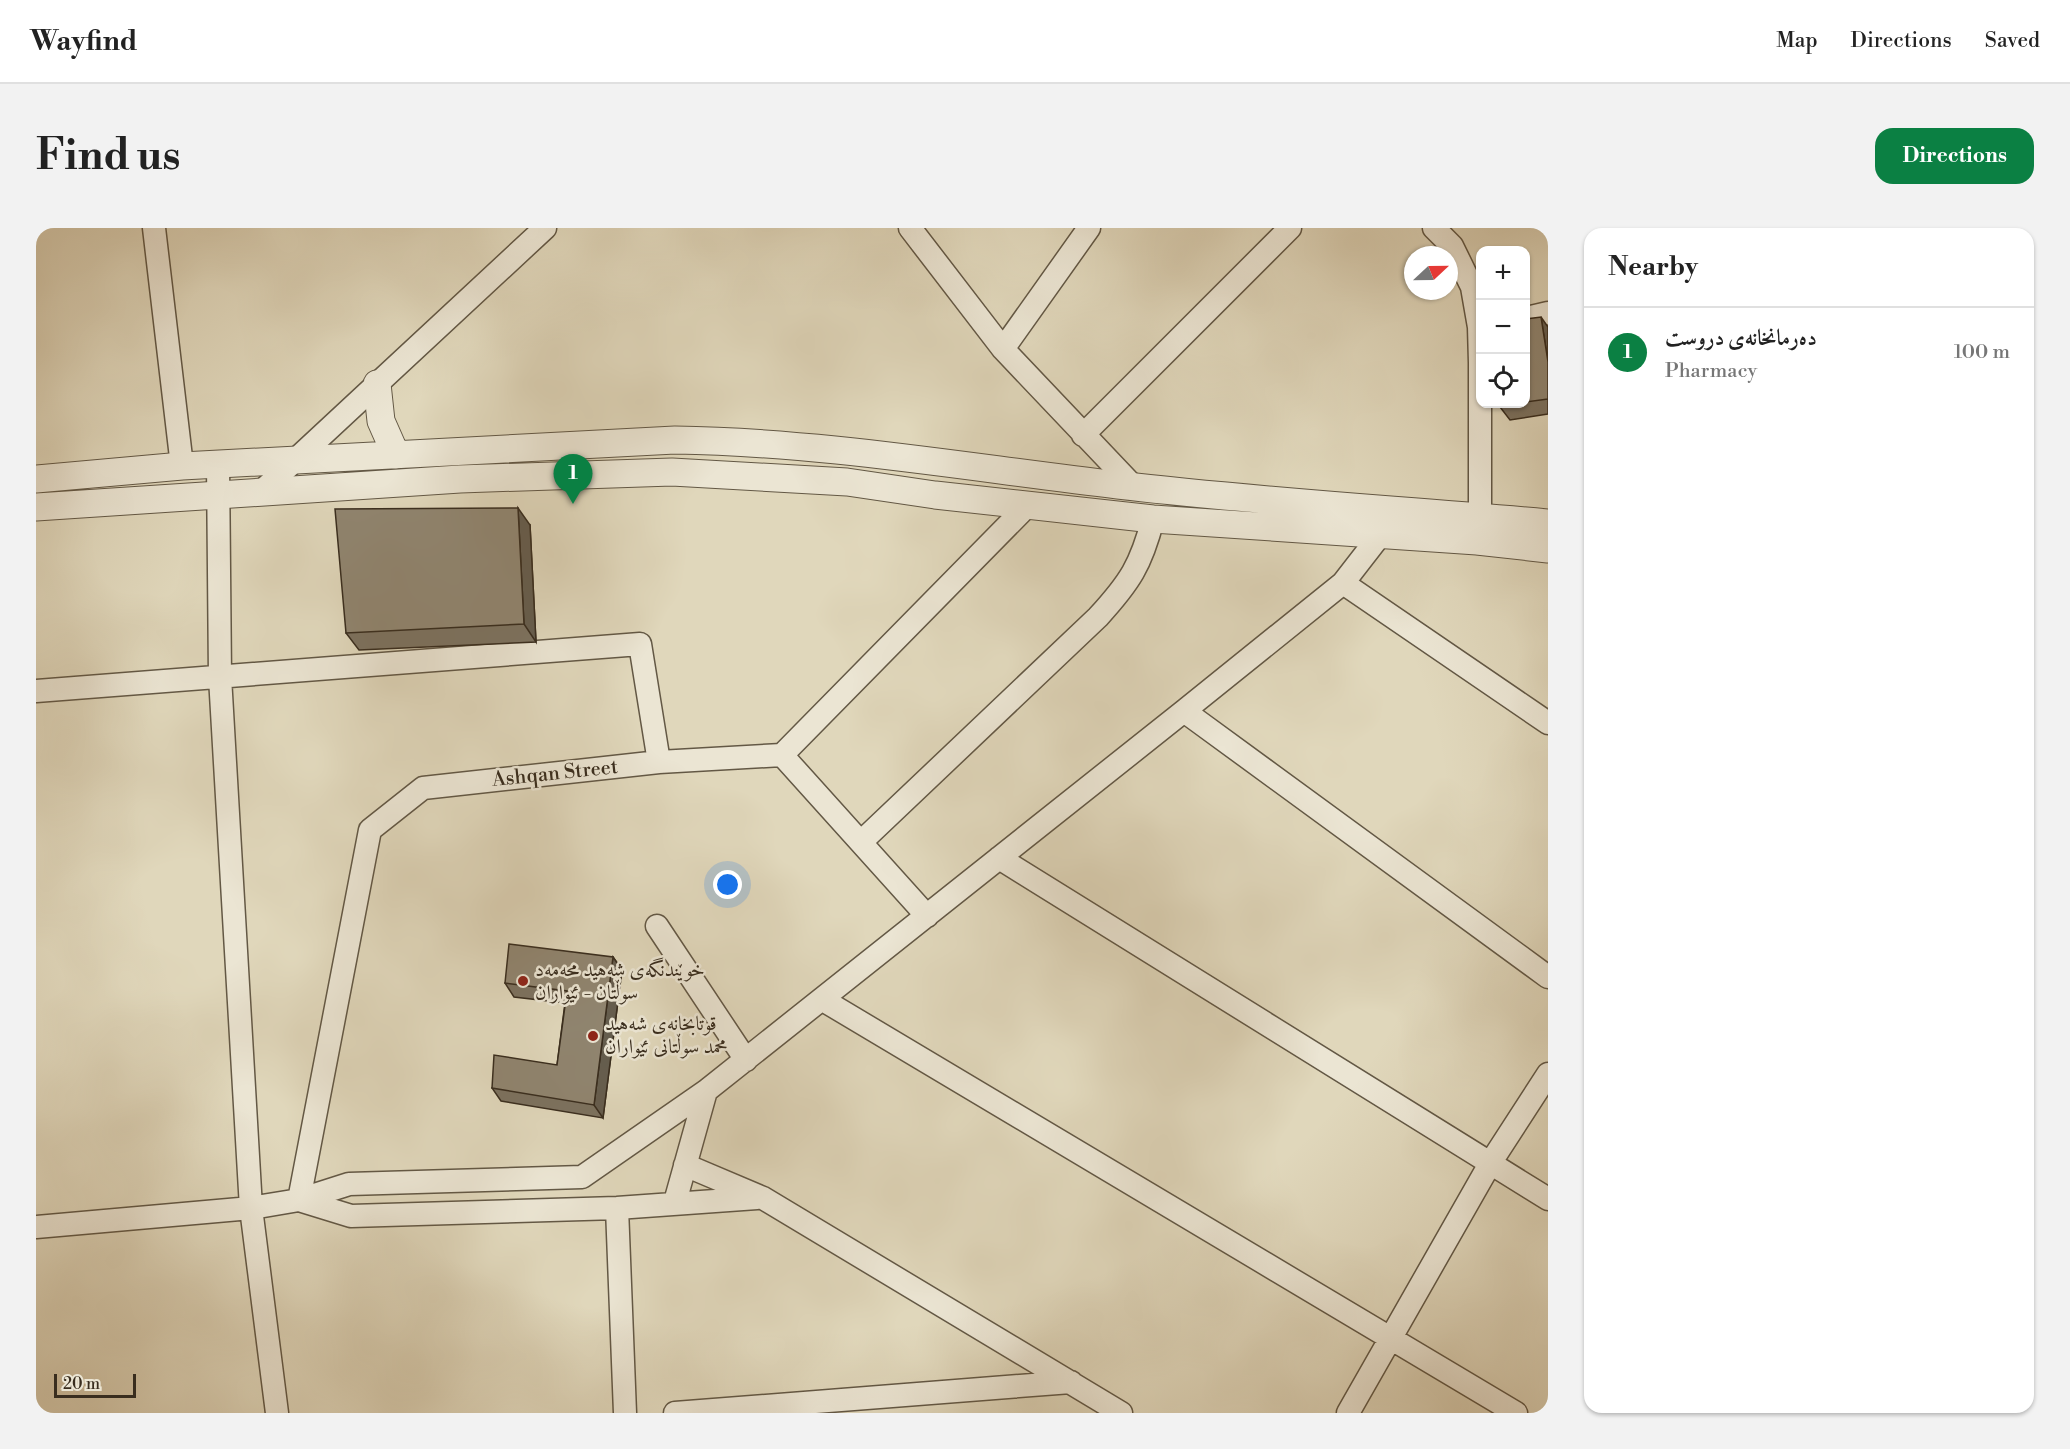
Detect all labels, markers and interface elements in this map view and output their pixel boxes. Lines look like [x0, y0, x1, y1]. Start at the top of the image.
text: Wayfind [30, 24, 138, 59]
text: Map [1776, 28, 1818, 54]
text: Directions [1851, 28, 1952, 54]
text: Saved [1985, 28, 2040, 54]
button: Directions [1875, 128, 2034, 184]
text: Find us [36, 130, 180, 183]
north arrow [1404, 246, 1458, 300]
map controls [1476, 246, 1530, 408]
button: + [1476, 246, 1530, 300]
text: Nearby [1608, 251, 1698, 283]
button: − [1476, 300, 1530, 354]
text: دەرمانخانەی دروست [1665, 325, 1817, 352]
text: 1 [1623, 340, 1632, 365]
text: 100 m [1954, 340, 2010, 365]
button: locate [1476, 354, 1530, 408]
text: Pharmacy [1665, 359, 1757, 384]
pin: 1 [554, 454, 592, 504]
street label: Ashqan Street [490, 755, 619, 793]
your location [713, 870, 742, 899]
place label: خوێندنگەی شەهید محەمەد سوڵتان - ئێواران [535, 957, 705, 1006]
marker: خوێندنگەی شەهید محەمەد سوڵتان - ئێواران [516, 974, 530, 988]
place label: قوتابخانەی شەهید محمد سوڵتانی ئێواران [605, 1012, 728, 1060]
marker: قوتابخانەی شەهید محمد سوڵتانی ئێواران [586, 1029, 600, 1043]
scale bar [54, 1371, 136, 1398]
text: 20 m [63, 1374, 100, 1394]

